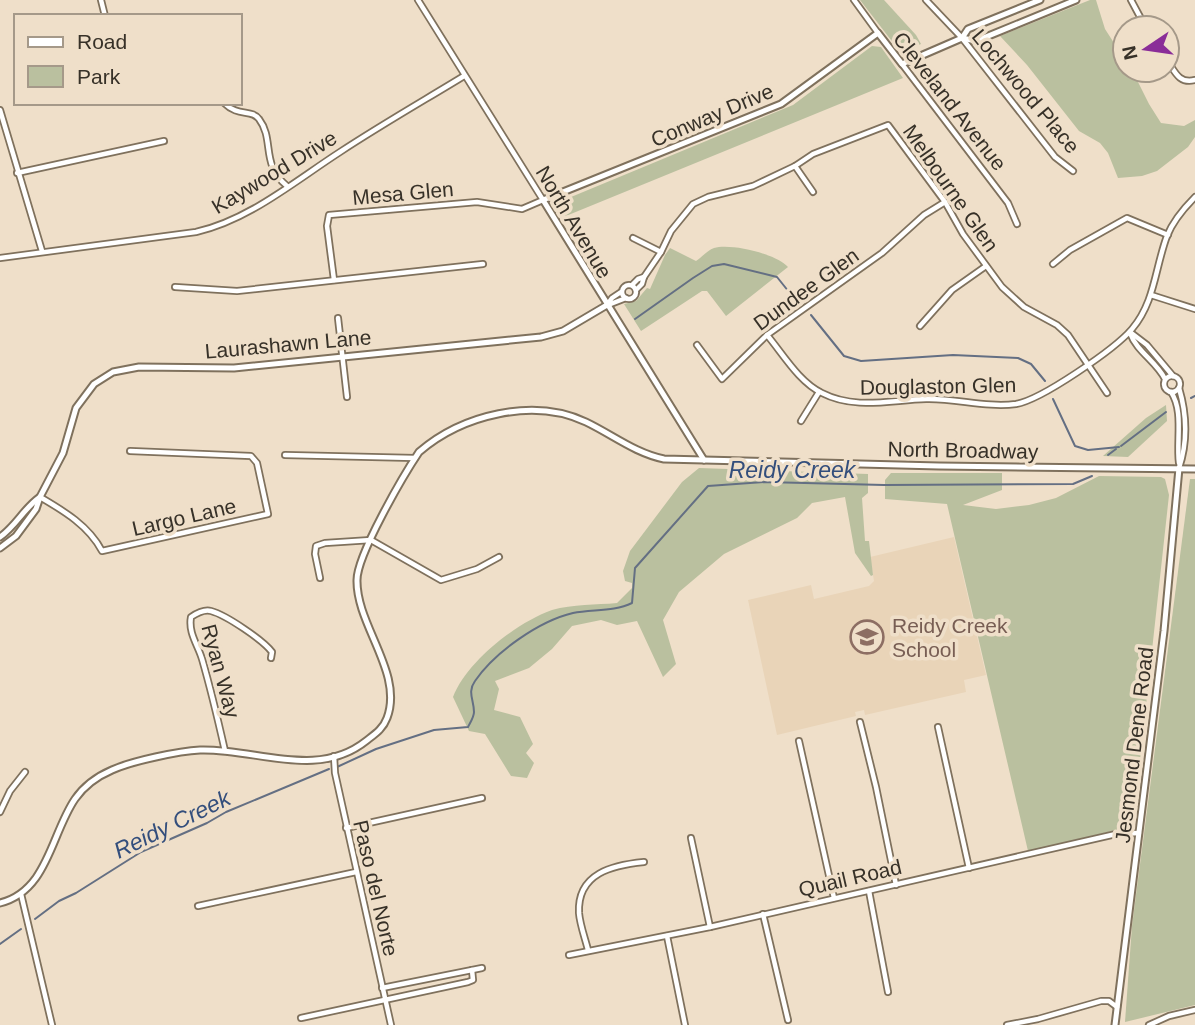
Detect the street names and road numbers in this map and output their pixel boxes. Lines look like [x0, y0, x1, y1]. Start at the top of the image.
street label: Lochwood Place [968, 25, 1084, 157]
street label: Cleveland Avenue [889, 27, 1011, 175]
street label: Conway Drive [647, 79, 777, 151]
street label: Melbourne Glen [899, 120, 1003, 256]
street label: Kaywood Drive [208, 126, 340, 218]
street label: North Avenue [531, 162, 617, 282]
street label: Mesa Glen [351, 177, 455, 209]
street label: Dundee Glen [749, 243, 863, 335]
street label: Laurashawn Lane [204, 325, 372, 363]
street label: Douglaston Glen [860, 373, 1016, 399]
street label: North Broadway [888, 437, 1039, 463]
street label: Largo Lane [130, 494, 238, 540]
street label: Ryan Way [197, 622, 245, 721]
street label: Jesmond Dene Road [1111, 646, 1157, 844]
street label: Paso del Norte [349, 818, 403, 958]
street label: Quail Road [796, 855, 904, 901]

